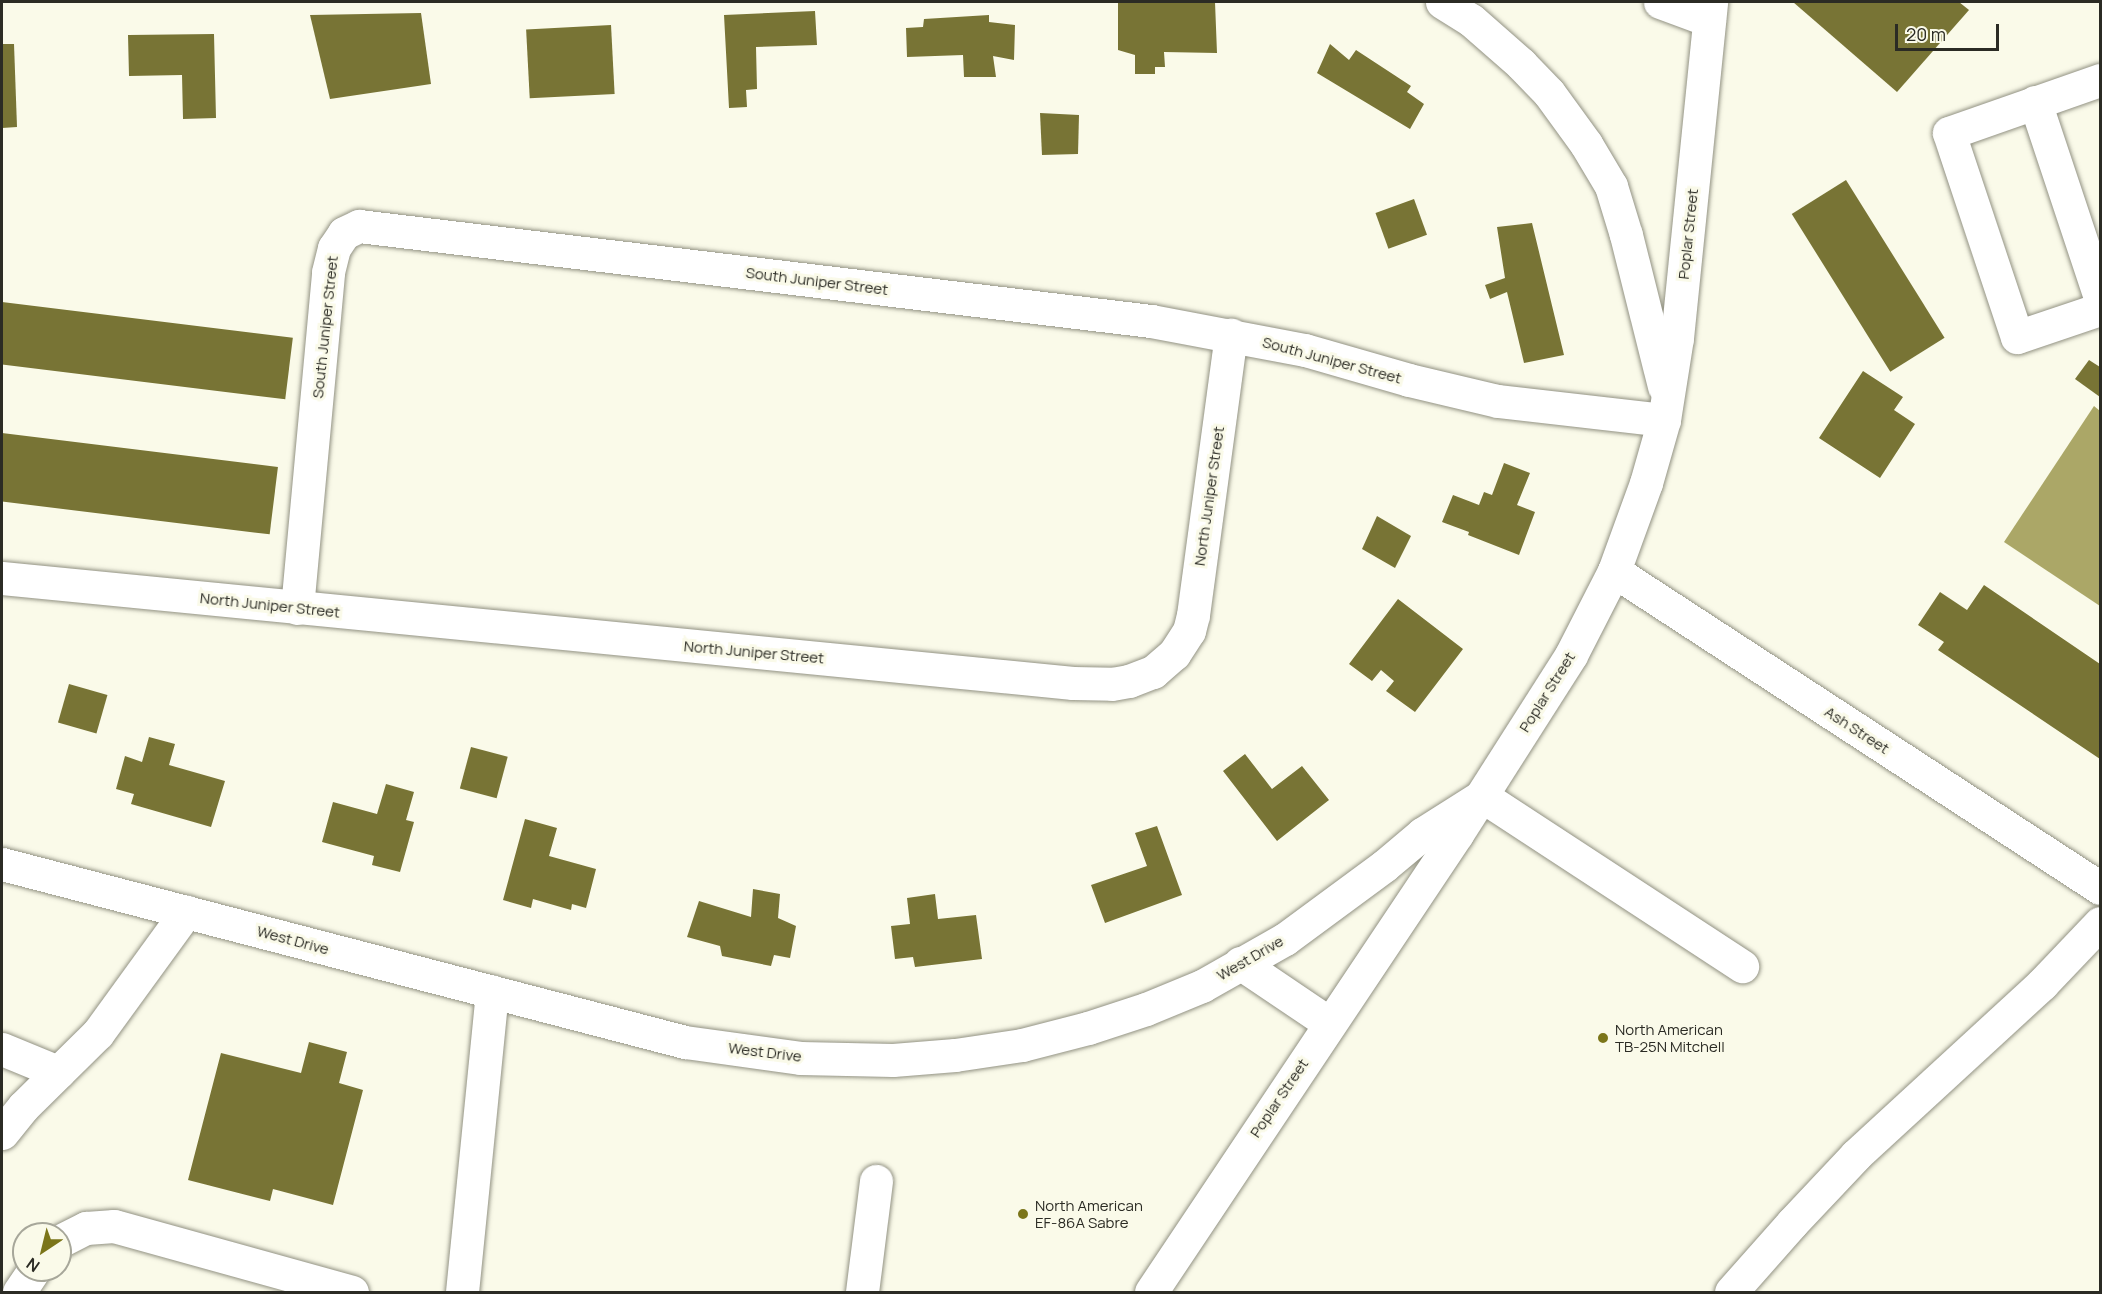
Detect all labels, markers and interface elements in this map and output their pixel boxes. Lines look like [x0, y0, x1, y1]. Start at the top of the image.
scale bar [1898, 12, 2002, 50]
text: 20 m [1906, 22, 1946, 46]
street label: Poplar Street [1674, 188, 1702, 280]
street label: South Juniper Street [309, 255, 341, 399]
street label: South Juniper Street [745, 263, 889, 299]
street label: South Juniper Street [1260, 333, 1404, 387]
street label: North Juniper Street [1190, 425, 1228, 567]
street label: North Juniper Street [199, 589, 341, 621]
street label: North Juniper Street [683, 637, 825, 667]
street label: Poplar Street [1515, 649, 1579, 735]
street label: Ash Street [1821, 702, 1893, 758]
street label: West Drive [255, 922, 331, 958]
street label: West Drive [1214, 932, 1286, 984]
place label: North American TB-25N Mitchell [1615, 1020, 1725, 1055]
marker: North American TB-25N Mitchell [1596, 1031, 1610, 1045]
street label: West Drive [727, 1039, 803, 1065]
street label: Poplar Street [1246, 1055, 1312, 1141]
place label: North American EF-86A Sabre [1035, 1196, 1143, 1231]
marker: North American EF-86A Sabre [1016, 1207, 1030, 1221]
north arrow [12, 1222, 72, 1282]
text: N [22, 1253, 44, 1277]

